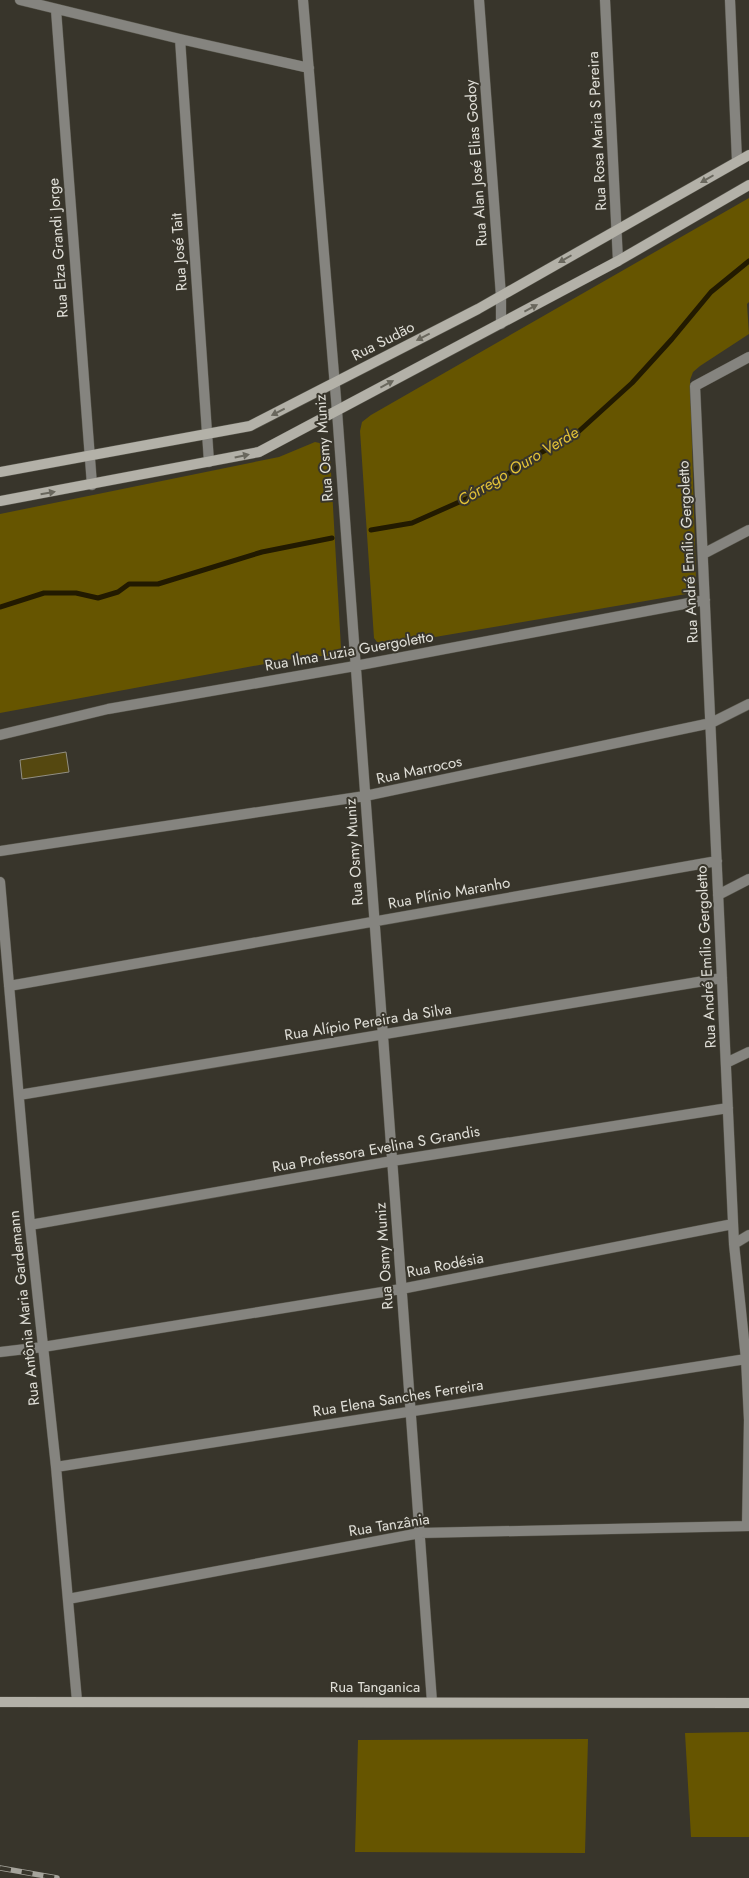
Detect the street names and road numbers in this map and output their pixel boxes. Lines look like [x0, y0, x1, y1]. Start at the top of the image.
street label: Rua Rosa Maria S Pereira [582, 51, 612, 211]
street label: Rua Alan José Elias Godoy [459, 78, 493, 247]
street label: Rua Elza Grandi Jorge [42, 177, 74, 319]
street label: Rua José Tait [165, 212, 193, 292]
street label: Rua Sudão [348, 316, 418, 366]
street label: Rua Osmy Muniz [309, 394, 339, 502]
street label: Rua André Emílio Gergoletto [672, 460, 704, 644]
street label: Rua Ilma Luzia Guergoletto [263, 625, 435, 677]
street label: Rua Marrocos [374, 750, 464, 790]
street label: Rua Osmy Muniz [339, 798, 369, 906]
street label: Rua André Emílio Gergoletto [690, 865, 722, 1049]
street label: Rua Plínio Maranho [386, 871, 512, 915]
street label: Rua Alípio Pereira da Silva [283, 998, 453, 1046]
street label: Rua Professora Evelina S Grandis [270, 1120, 482, 1178]
street label: Rua Osmy Muniz [369, 1202, 399, 1310]
street label: Rua Antônia Maria Gardemann [3, 1209, 45, 1407]
street label: Rua Rodésia [405, 1247, 485, 1283]
street label: Rua Elena Sanches Ferreira [311, 1374, 485, 1422]
street label: Rua Tanzânia [347, 1508, 431, 1542]
street label: Rua Tanganica [330, 1676, 420, 1698]

